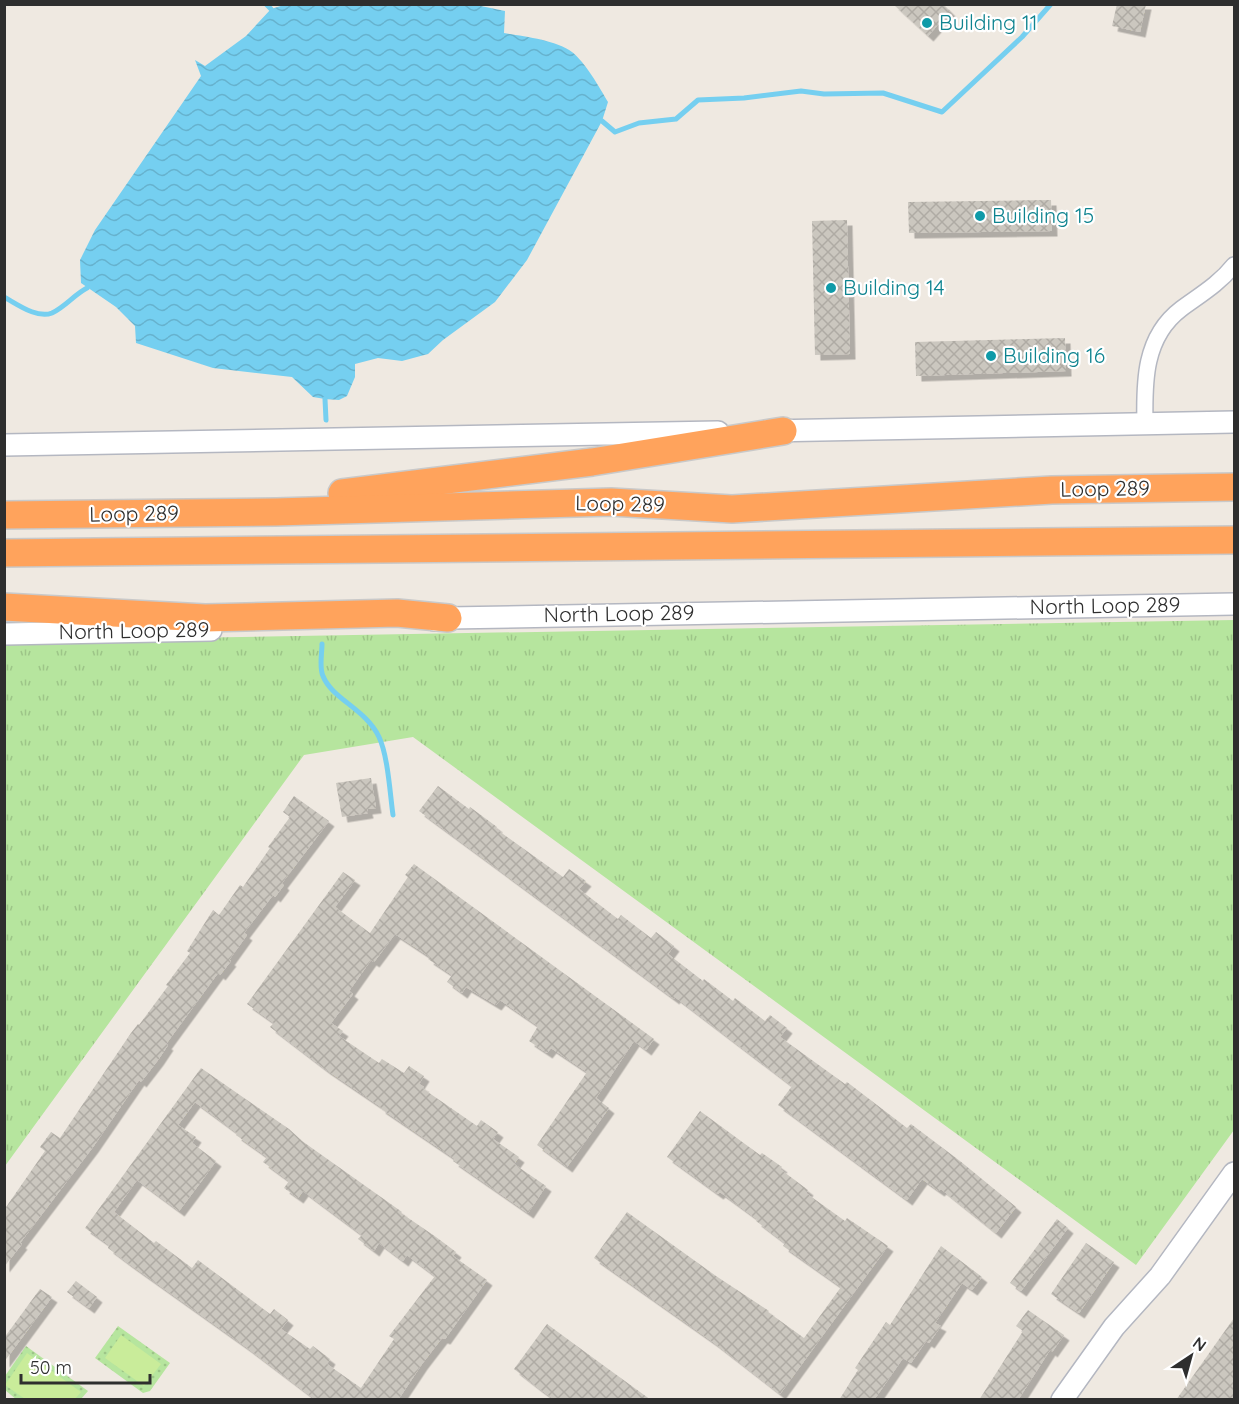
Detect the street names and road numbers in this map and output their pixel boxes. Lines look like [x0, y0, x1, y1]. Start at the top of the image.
street label: Loop 289 [1060, 474, 1150, 502]
street label: Loop 289 [575, 489, 665, 517]
street label: Loop 289 [89, 499, 179, 527]
street label: North Loop 289 [1030, 591, 1180, 619]
street label: North Loop 289 [544, 599, 694, 627]
street label: North Loop 289 [59, 616, 209, 644]

